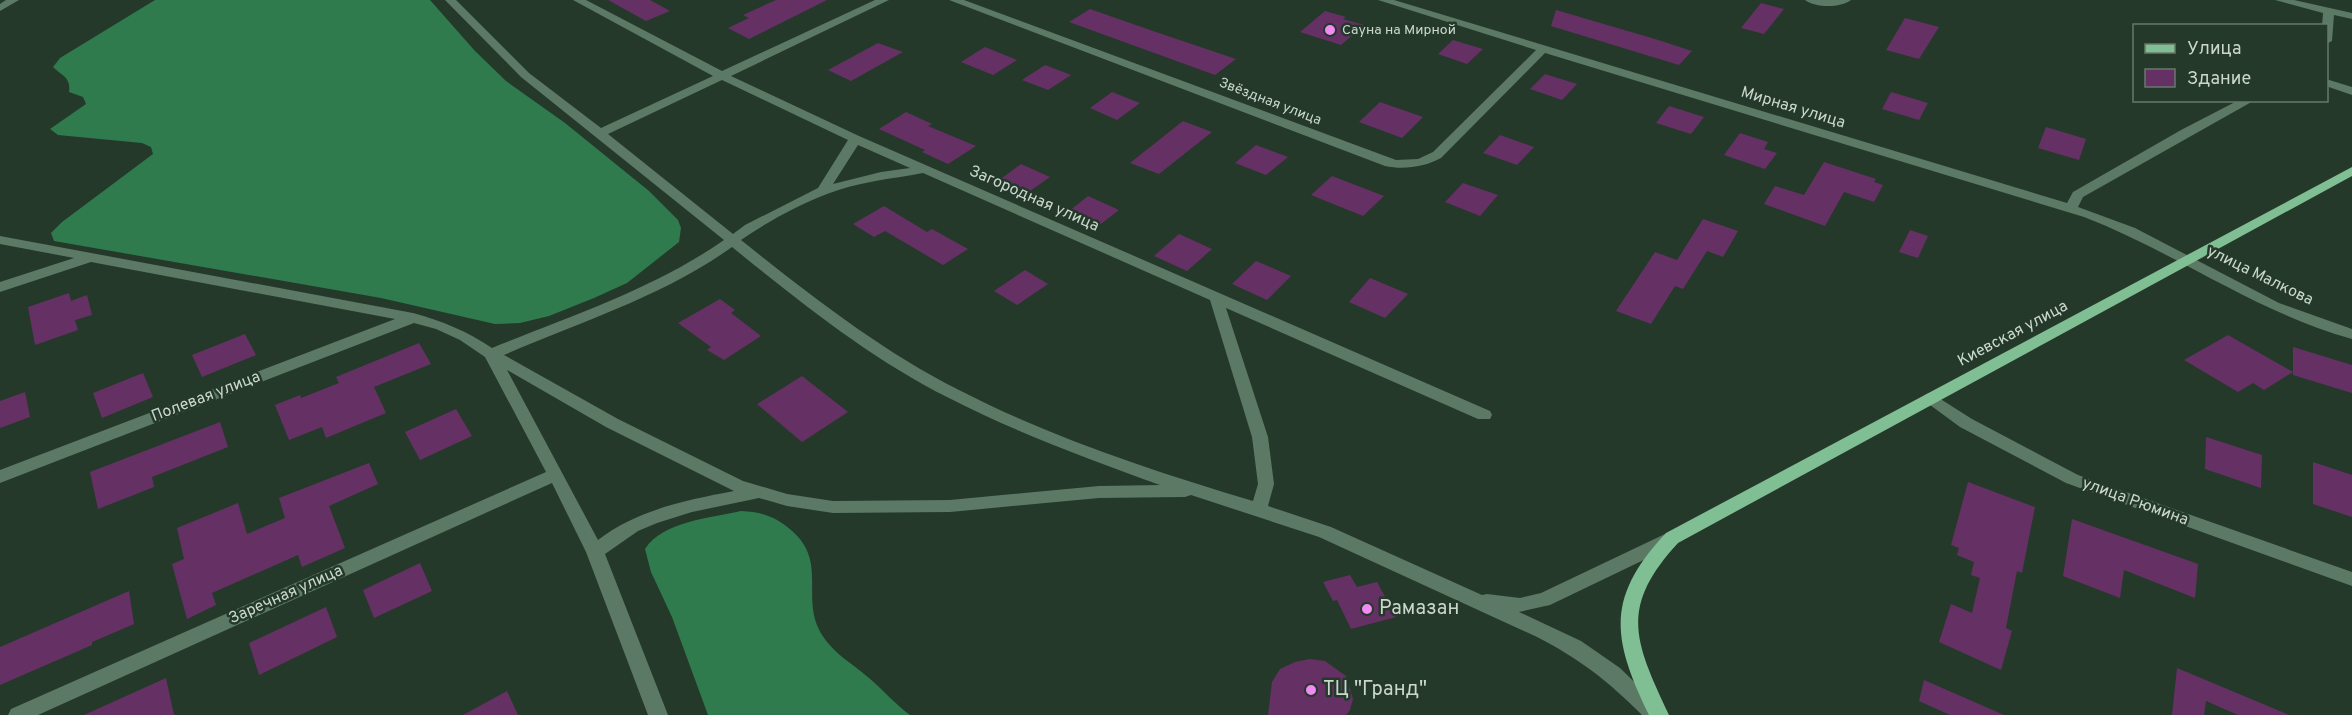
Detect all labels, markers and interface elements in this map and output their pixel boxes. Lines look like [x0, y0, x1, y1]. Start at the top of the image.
place label: Сауна на Мирной [1342, 22, 1456, 39]
marker: Сауна на Мирной [1323, 23, 1337, 37]
legend [2133, 24, 2328, 102]
text: Улица [2187, 38, 2241, 61]
text: Здание [2187, 68, 2251, 91]
street label: Звёздная улица [1216, 75, 1324, 129]
street label: Мирная улица [1738, 83, 1848, 133]
street label: Загородная улица [966, 161, 1102, 237]
street label: улица Малкова [2203, 242, 2317, 310]
street label: Киевская улица [1954, 296, 2072, 372]
street label: Полевая улица [149, 367, 263, 427]
street label: улица Рюмина [2079, 474, 2191, 530]
street label: Заречная улица [226, 561, 346, 629]
place label: Рамазан [1379, 596, 1459, 622]
marker: Рамазан [1360, 602, 1374, 616]
place label: ТЦ "Гранд" [1323, 677, 1427, 703]
marker: ТЦ "Гранд" [1304, 683, 1318, 697]

